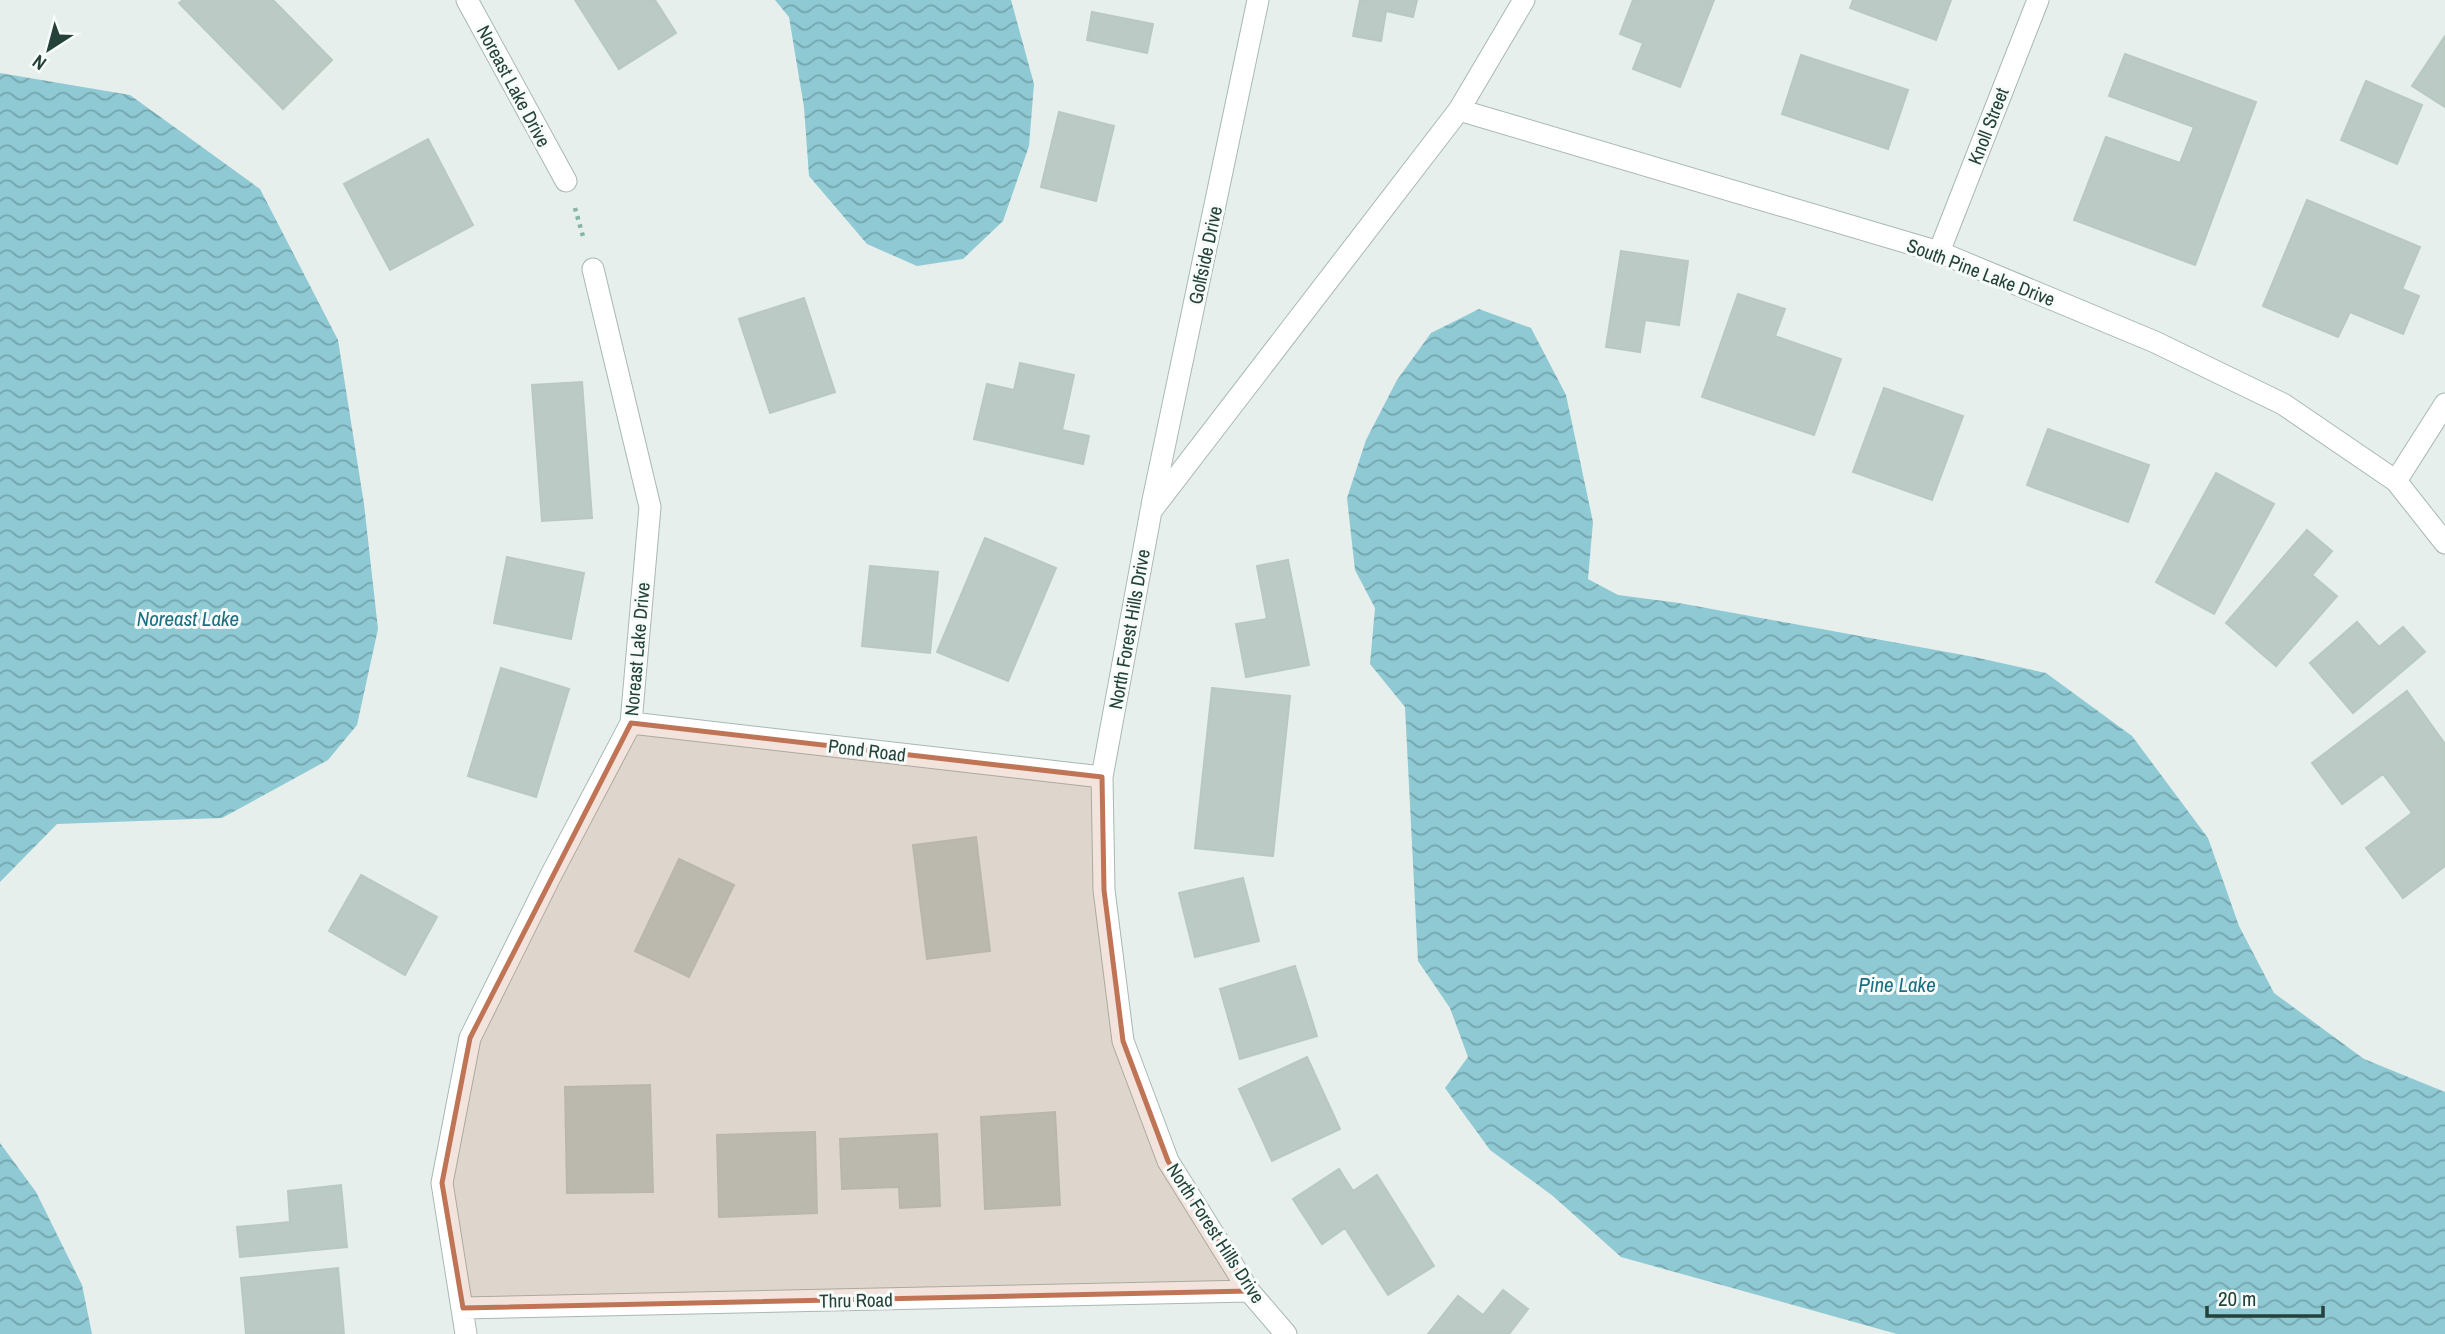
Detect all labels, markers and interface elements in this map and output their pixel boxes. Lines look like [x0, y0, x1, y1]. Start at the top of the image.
north arrow [14, 14, 84, 84]
street label: Noreast Lake Drive [471, 21, 557, 151]
text: N [27, 49, 51, 77]
street label: Knoll Street [1961, 83, 2015, 168]
street label: Golfside Drive [1182, 204, 1228, 306]
street label: South Pine Lake Drive [1903, 232, 2059, 312]
street label: North Forest Hills Drive [1102, 547, 1156, 711]
street label: Noreast Lake Drive [618, 581, 656, 717]
water label: Noreast Lake [137, 604, 239, 633]
street label: Pond Road [827, 732, 907, 768]
water label: Pine Lake [1858, 970, 1936, 999]
street label: North Forest Hills Drive [1161, 1158, 1271, 1308]
scale bar [2207, 1274, 2322, 1318]
text: 20 m [2218, 1284, 2256, 1313]
street label: Thru Road [819, 1286, 893, 1314]

